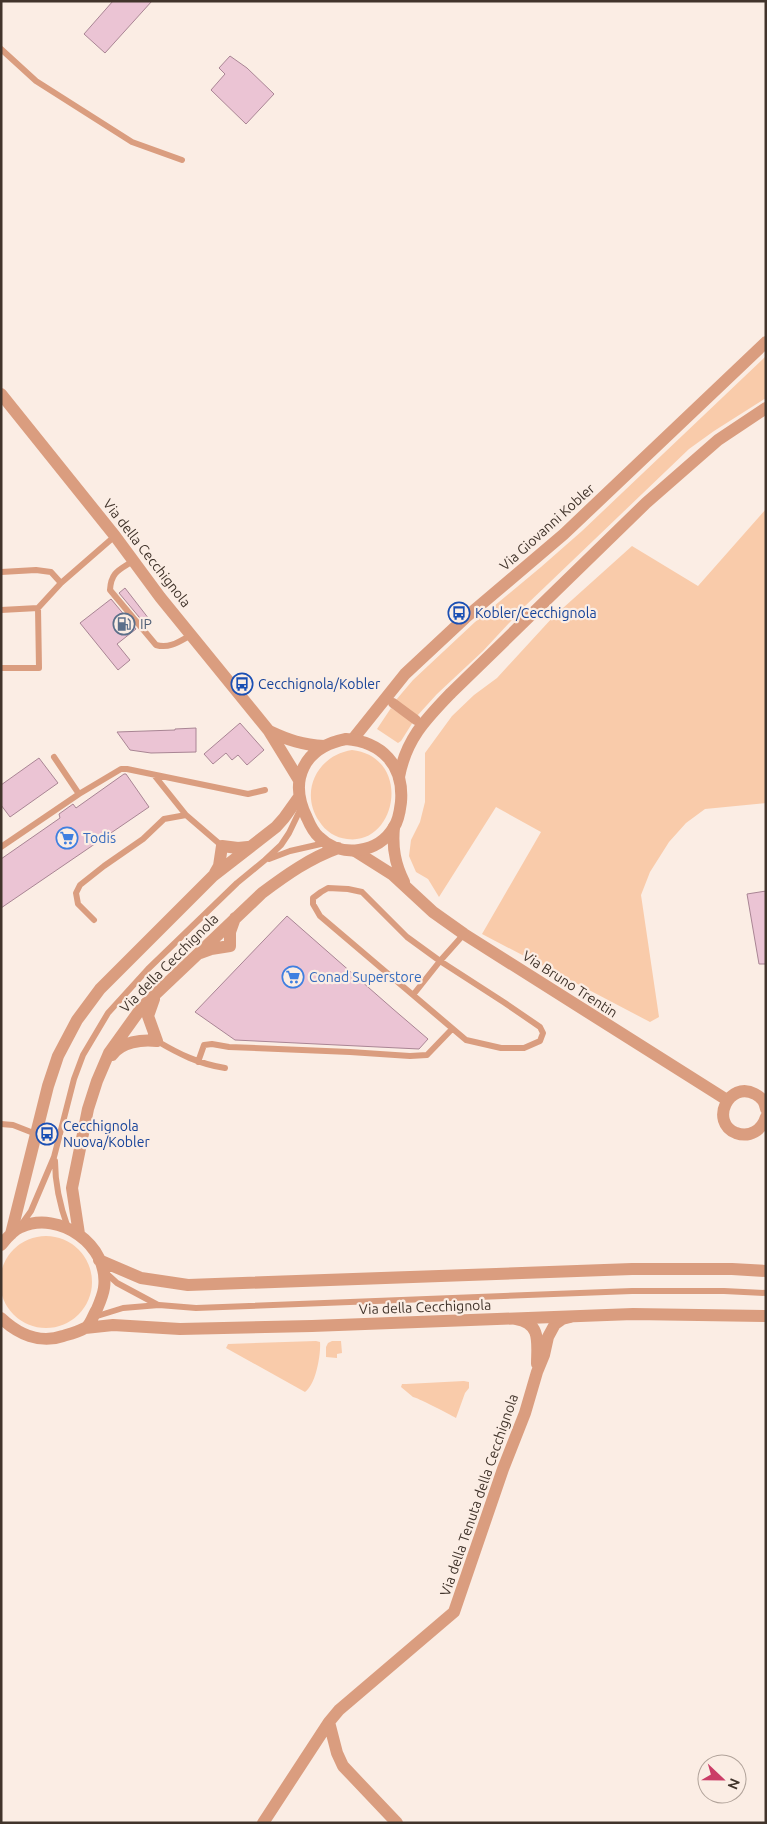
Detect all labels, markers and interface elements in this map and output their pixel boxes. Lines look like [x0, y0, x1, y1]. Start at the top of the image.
street label: Via Giovanni Kobler [496, 480, 598, 574]
street label: Via della Cecchignola [100, 496, 194, 610]
bus stop icon: Kobler/Cecchignola [447, 601, 471, 625]
place label: Kobler/Cecchignola [475, 605, 597, 621]
fuel station icon: IP [112, 612, 136, 636]
place label: IP [140, 616, 152, 632]
bus stop icon: Cecchignola/Kobler [230, 672, 254, 696]
place label: Cecchignola/Kobler [258, 676, 381, 692]
supermarket icon: Todis [55, 826, 79, 850]
place label: Todis [83, 830, 116, 846]
street label: Via della Cecchignola [116, 910, 222, 1016]
street label: Via Bruno Trentin [520, 947, 620, 1021]
supermarket icon: Conad Superstore [281, 965, 305, 989]
place label: Conad Superstore [309, 969, 422, 985]
place label: Cecchignola Nuova/Kobler [63, 1118, 150, 1150]
bus stop icon: Cecchignola Nuova/Kobler [35, 1122, 59, 1146]
street label: Via della Cecchignola [358, 1297, 492, 1317]
street label: Via della Tenuta della Cecchignola [437, 1392, 521, 1598]
north arrow [697, 1754, 747, 1804]
text: N [725, 1776, 743, 1792]

